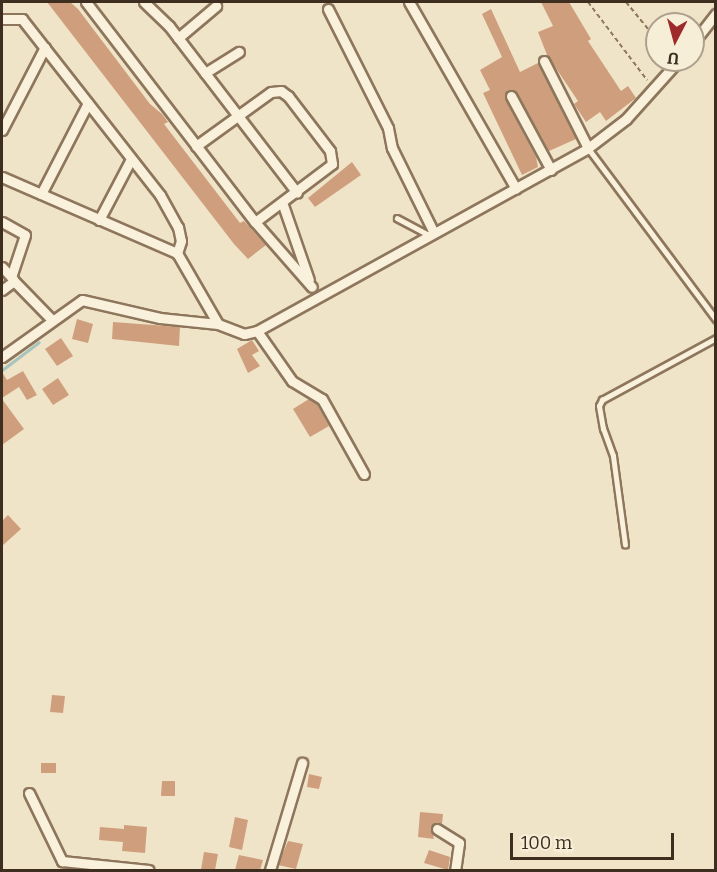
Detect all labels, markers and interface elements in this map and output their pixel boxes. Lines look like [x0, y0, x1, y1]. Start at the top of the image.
north arrow [645, 12, 705, 72]
text: U [666, 48, 680, 68]
scale bar [513, 821, 676, 859]
text: 100 m [521, 832, 572, 854]

